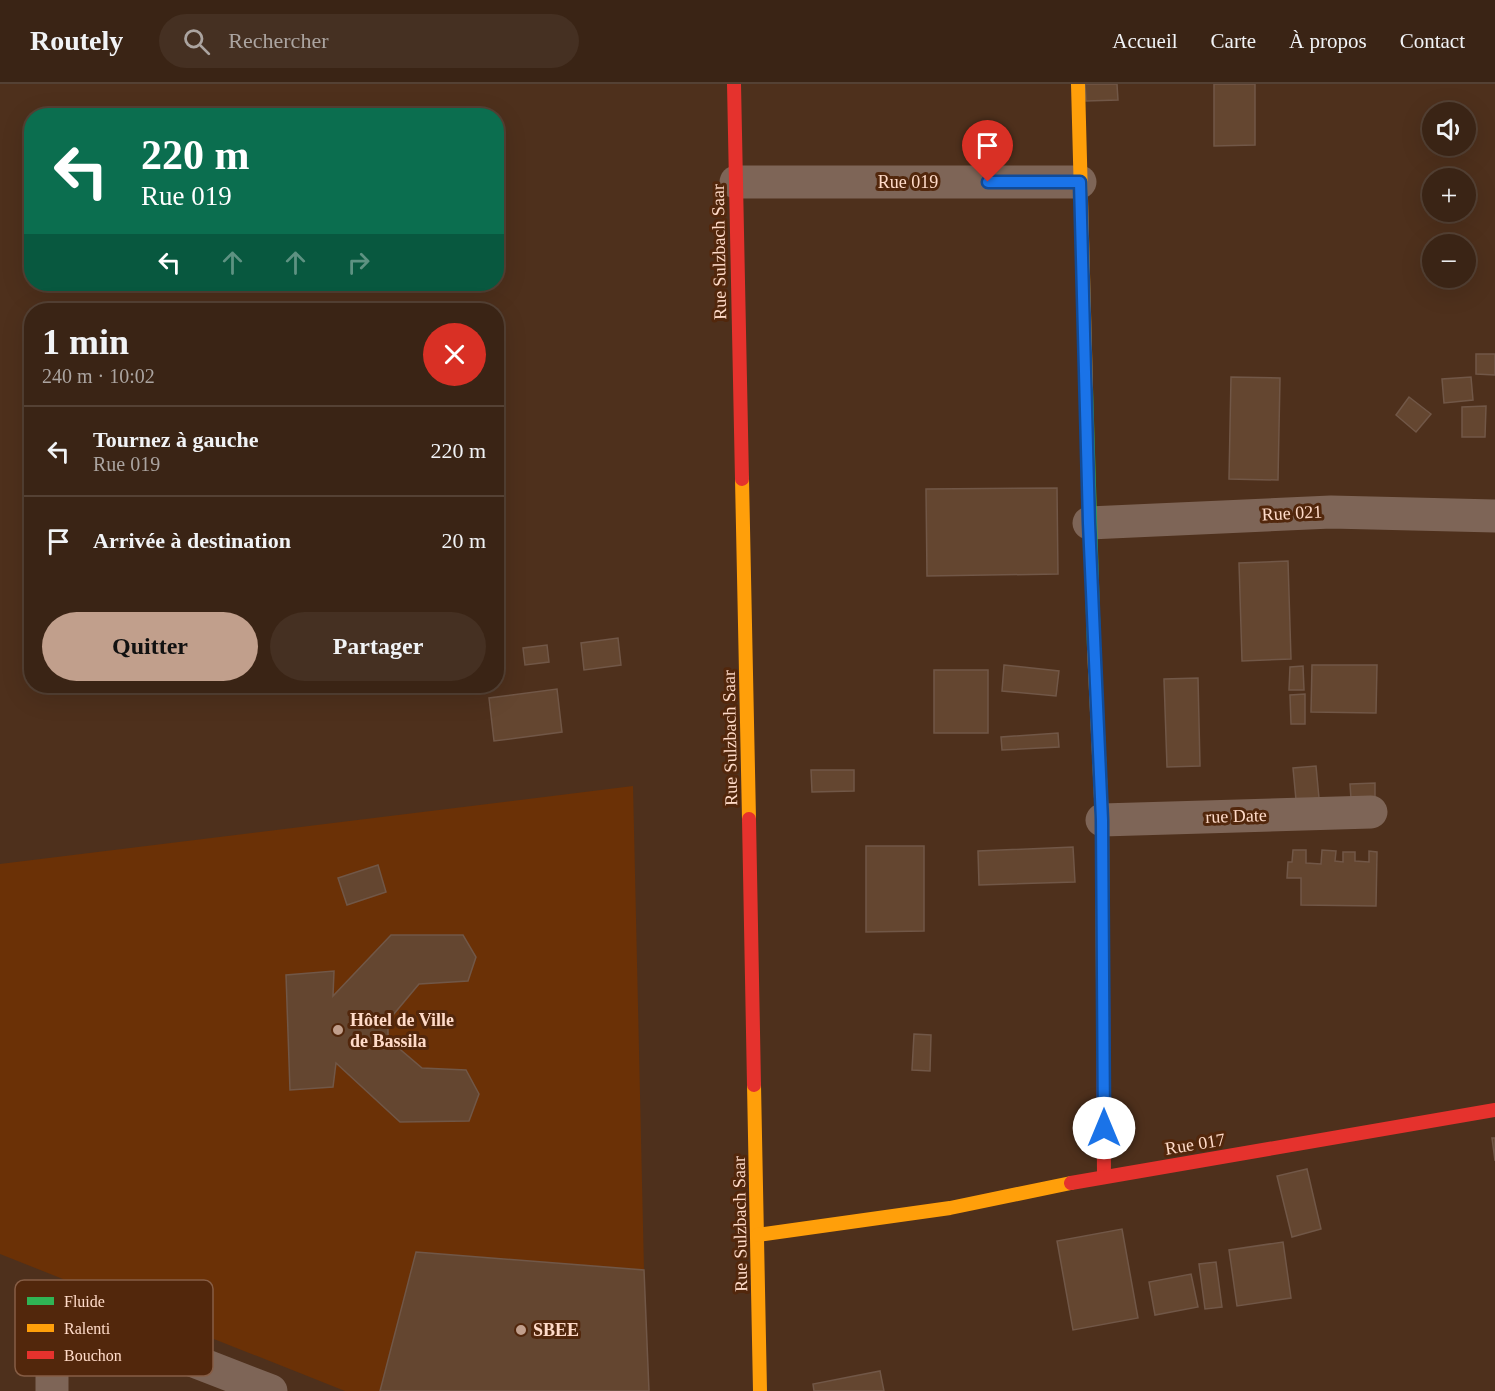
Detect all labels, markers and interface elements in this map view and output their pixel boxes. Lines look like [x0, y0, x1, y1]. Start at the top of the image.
search box [159, 14, 579, 68]
text: Routely [30, 25, 123, 56]
icon: search [180, 25, 213, 58]
text: Rechercher [228, 28, 328, 53]
text: Accueil [1112, 29, 1178, 53]
text: Carte [1211, 29, 1256, 53]
text: À propos [1289, 29, 1367, 53]
text: Contact [1400, 29, 1465, 53]
map controls [1422, 102, 1476, 288]
button: sound [1422, 102, 1476, 156]
pin [962, 120, 1013, 182]
icon: arrive [971, 129, 1004, 162]
icon: left [42, 132, 120, 210]
text: 220 m [141, 132, 250, 178]
button: + [1422, 168, 1476, 222]
street label: Rue 019 [878, 172, 938, 192]
text: Rue 019 [141, 181, 232, 211]
street label: Rue Sulzbach Saar [708, 184, 730, 320]
button: − [1422, 234, 1476, 288]
icon: left [153, 246, 186, 279]
icon: ahead [216, 246, 249, 279]
icon: ahead [279, 246, 312, 279]
icon: right [342, 246, 375, 279]
text: 1 min [42, 322, 129, 362]
button: close [423, 323, 486, 386]
text: 240 m · 10:02 [42, 365, 155, 387]
text: Tournez à gauche [93, 427, 258, 452]
icon: left [42, 435, 75, 468]
text: 220 m [430, 438, 486, 463]
text: Rue 019 [93, 453, 160, 475]
street label: Rue 021 [1261, 501, 1323, 525]
icon: arrive [42, 525, 75, 558]
text: Arrivée à destination [93, 528, 291, 553]
text: 20 m [441, 528, 486, 553]
button: Quitter [42, 612, 258, 681]
button: Partager [270, 612, 486, 681]
street label: Rue Sulzbach Saar [719, 670, 741, 806]
street label: rue Date [1205, 805, 1267, 827]
place label: Hôtel de Ville de Bassila [350, 1010, 454, 1051]
marker: Hôtel de Ville de Bassila [331, 1023, 345, 1037]
position arrow [1072, 1096, 1136, 1160]
street label: Rue 017 [1164, 1129, 1226, 1159]
street label: Rue Sulzbach Saar [729, 1156, 751, 1292]
legend [15, 1280, 213, 1376]
text: Fluide [64, 1293, 105, 1310]
text: Ralenti [64, 1320, 111, 1337]
place label: SBEE [533, 1320, 579, 1340]
marker: SBEE [514, 1323, 528, 1337]
text: Bouchon [64, 1347, 122, 1364]

